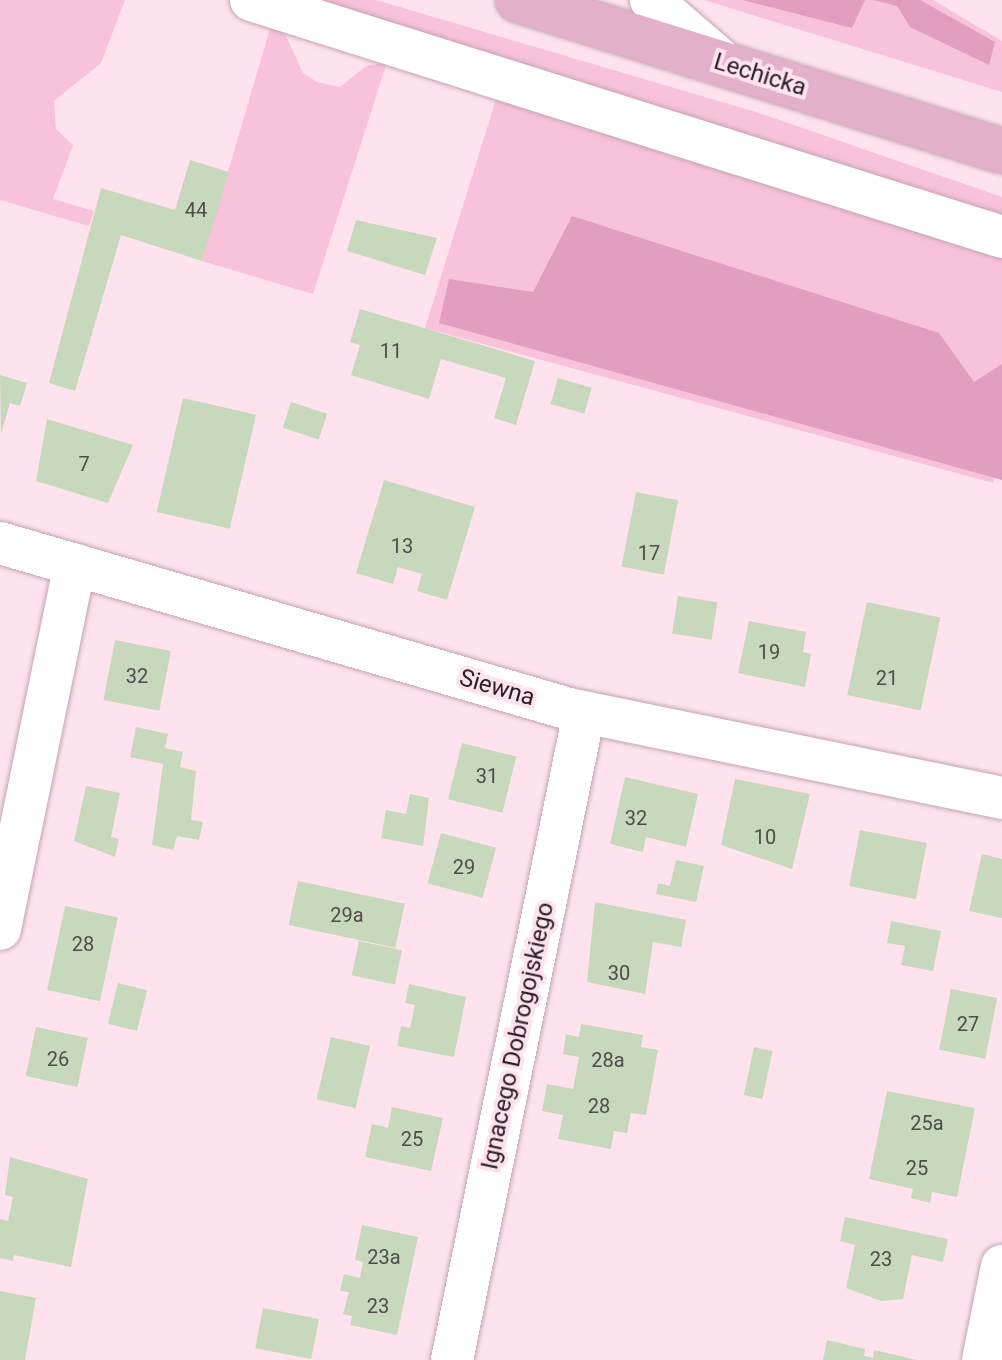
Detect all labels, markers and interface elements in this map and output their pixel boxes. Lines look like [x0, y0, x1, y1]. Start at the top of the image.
street label: Lechicka [710, 47, 810, 103]
house number: 44 [185, 198, 207, 222]
house number: 11 [380, 339, 402, 363]
house number: 7 [78, 452, 90, 476]
house number: 13 [391, 534, 413, 558]
house number: 17 [638, 541, 660, 565]
house number: 19 [758, 640, 780, 664]
house number: 32 [126, 664, 148, 688]
street label: Siewna [456, 664, 538, 712]
house number: 21 [876, 666, 898, 690]
house number: 31 [476, 764, 498, 788]
house number: 32 [625, 806, 647, 830]
house number: 10 [754, 825, 776, 849]
house number: 29 [453, 855, 475, 879]
street label: Ignacego Dobrogojskiego [476, 900, 560, 1172]
house number: 29a [330, 903, 364, 927]
house number: 28 [72, 932, 94, 956]
house number: 30 [608, 961, 630, 985]
house number: 27 [957, 1012, 979, 1036]
house number: 26 [47, 1047, 69, 1071]
house number: 28a [591, 1048, 625, 1072]
house number: 28 [588, 1094, 610, 1118]
house number: 25a [910, 1111, 944, 1135]
house number: 25 [401, 1127, 423, 1151]
house number: 25 [906, 1156, 928, 1180]
house number: 23a [367, 1245, 401, 1269]
house number: 23 [870, 1247, 892, 1271]
house number: 23 [367, 1294, 389, 1318]

